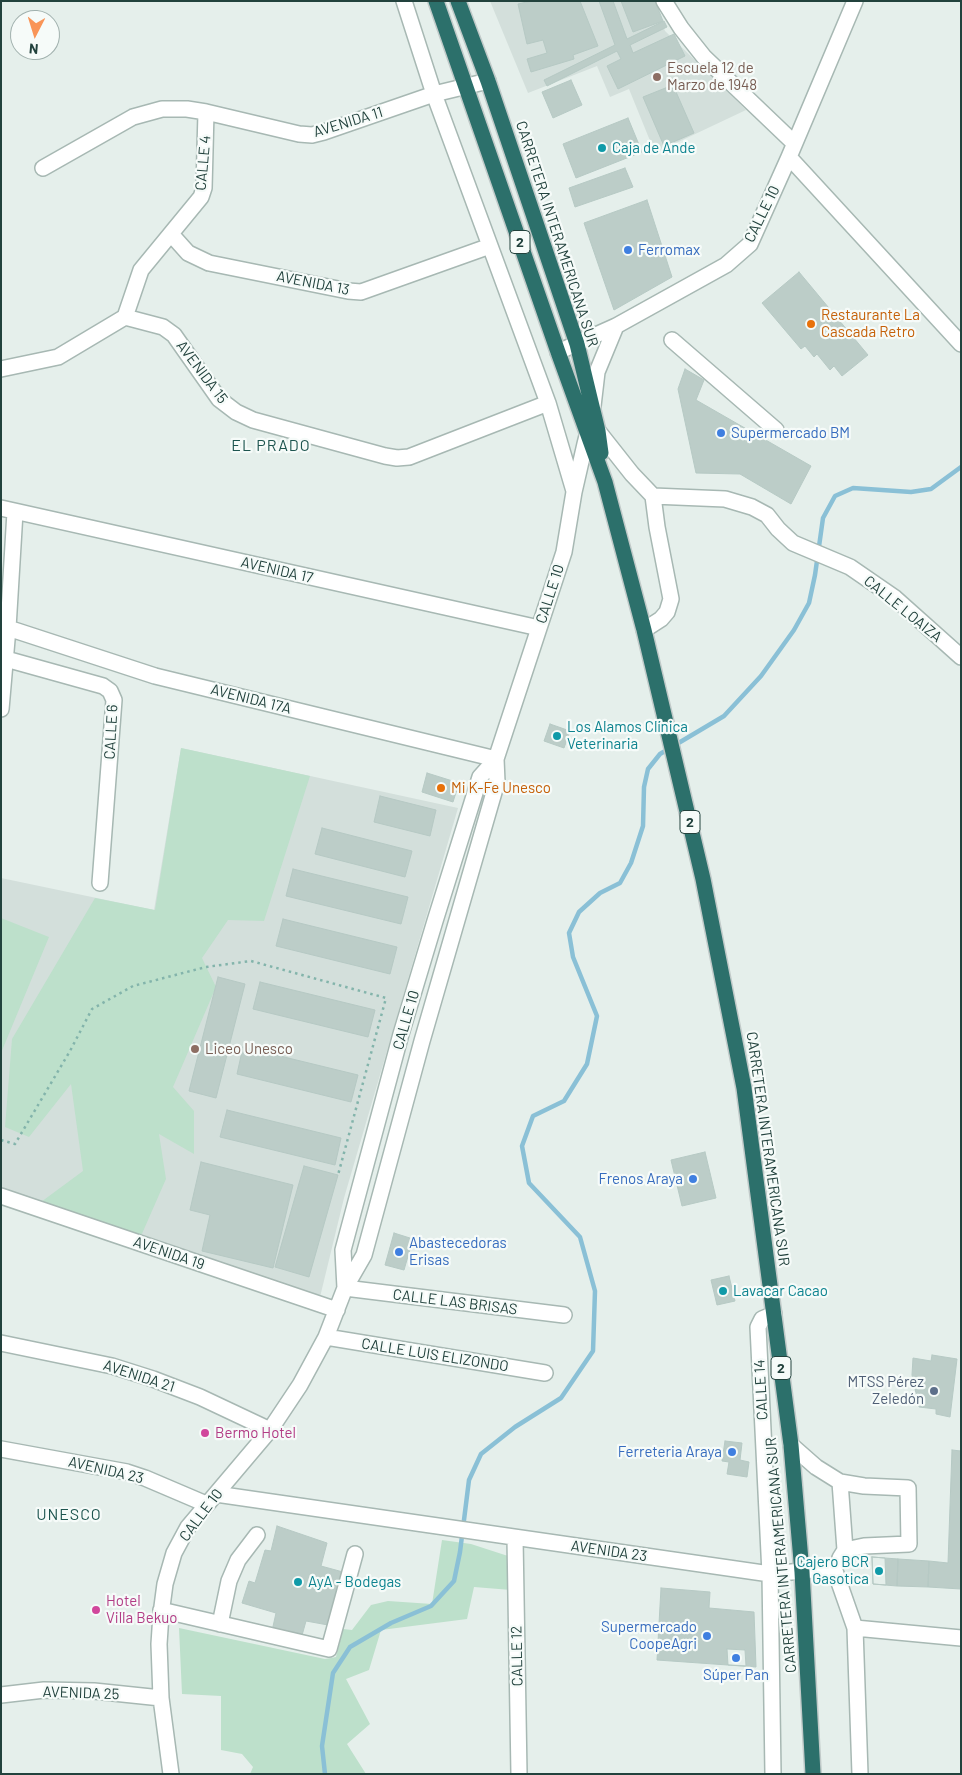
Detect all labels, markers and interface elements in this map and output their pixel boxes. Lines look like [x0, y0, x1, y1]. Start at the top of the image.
north arrow [10, 10, 60, 60]
text: N [28, 41, 39, 58]
place label: Escuela 12 de Marzo de 1948 [667, 59, 757, 94]
marker: Escuela 12 de Marzo de 1948 [651, 71, 663, 83]
street label: AVENIDA 11 [311, 103, 385, 141]
street label: CARRETERA INTERAMERICANA SUR [512, 119, 602, 349]
street label: CALLE 4 [192, 135, 214, 191]
place label: Caja de Ande [612, 139, 695, 157]
marker: Caja de Ande [596, 142, 608, 154]
street label: CALLE 10 [741, 183, 783, 245]
road number: 2 [510, 230, 530, 253]
place label: Ferromax [638, 241, 700, 259]
marker: Ferromax [622, 244, 634, 256]
street label: AVENIDA 13 [275, 267, 351, 299]
place label: Restaurante La Cascada Retro [821, 306, 920, 341]
marker: Restaurante La Cascada Retro [805, 318, 817, 330]
street label: AVENIDA 15 [173, 337, 231, 407]
place label: Supermercado BM [731, 424, 850, 442]
marker: Supermercado BM [715, 427, 727, 439]
district label: EL PRADO [230, 436, 312, 456]
street label: AVENIDA 17 [239, 553, 315, 587]
street label: CALLE 10 [532, 562, 568, 626]
street label: CALLE LOAIZA [860, 572, 946, 646]
street label: AVENIDA 17A [209, 680, 293, 718]
street label: CALLE 6 [101, 704, 121, 760]
place label: Los Alamos Clínica Veterinaria [567, 718, 688, 753]
marker: Los Alamos Clínica Veterinaria [551, 730, 563, 742]
place label: Mi K-Fe Unesco [451, 779, 551, 797]
marker: Mi K-Fe Unesco [435, 782, 447, 794]
road number: 2 [680, 810, 700, 834]
street label: CALLE 10 [389, 988, 423, 1052]
street label: CARRETERA INTERAMERICANA SUR [743, 1031, 793, 1267]
place label: Liceo Unesco [205, 1040, 293, 1058]
marker: Liceo Unesco [189, 1043, 201, 1055]
place label: Frenos Araya [598, 1170, 683, 1188]
marker: Frenos Araya [687, 1173, 699, 1185]
street label: AVENIDA 19 [131, 1232, 207, 1274]
place label: Abastecedoras Erisas [409, 1234, 507, 1269]
marker: Abastecedoras Erisas [393, 1246, 405, 1258]
place label: Lavacar Cacao [733, 1282, 828, 1300]
street label: CALLE LAS BRISAS [392, 1285, 518, 1319]
marker: Lavacar Cacao [717, 1285, 729, 1297]
street label: CALLE LUIS ELIZONDO [360, 1334, 510, 1376]
street label: AVENIDA 21 [101, 1356, 177, 1396]
road number: 2 [771, 1356, 791, 1380]
street label: CALLE 14 [750, 1359, 772, 1421]
place label: MTSS Pérez Zeledón [848, 1373, 924, 1408]
marker: MTSS Pérez Zeledón [928, 1385, 940, 1397]
place label: Bermo Hotel [215, 1424, 296, 1442]
marker: Bermo Hotel [199, 1427, 211, 1439]
street label: CARRETERA INTERAMERICANA SUR [762, 1436, 800, 1674]
place label: Ferreteria Araya [618, 1443, 722, 1461]
marker: Ferreteria Araya [726, 1446, 738, 1458]
street label: AVENIDA 23 [67, 1453, 145, 1487]
street label: CALLE 10 [175, 1485, 227, 1545]
district label: UNESCO [35, 1505, 103, 1525]
street label: AVENIDA 23 [570, 1537, 648, 1565]
place label: Cajero BCR Gasotica [796, 1553, 869, 1588]
marker: Cajero BCR Gasotica [873, 1565, 885, 1577]
place label: AyA - Bodegas [308, 1573, 401, 1591]
marker: AyA - Bodegas [292, 1576, 304, 1588]
place label: Hotel Villa Bekuo [106, 1592, 177, 1627]
marker: Hotel Villa Bekuo [90, 1604, 102, 1616]
place label: Supermercado CoopeAgri [601, 1618, 697, 1653]
street label: CALLE 12 [507, 1626, 527, 1686]
marker: Supermercado CoopeAgri [701, 1630, 713, 1642]
marker: Súper Pan [730, 1652, 742, 1664]
place label: Súper Pan [703, 1666, 769, 1684]
street label: AVENIDA 25 [42, 1683, 120, 1703]

